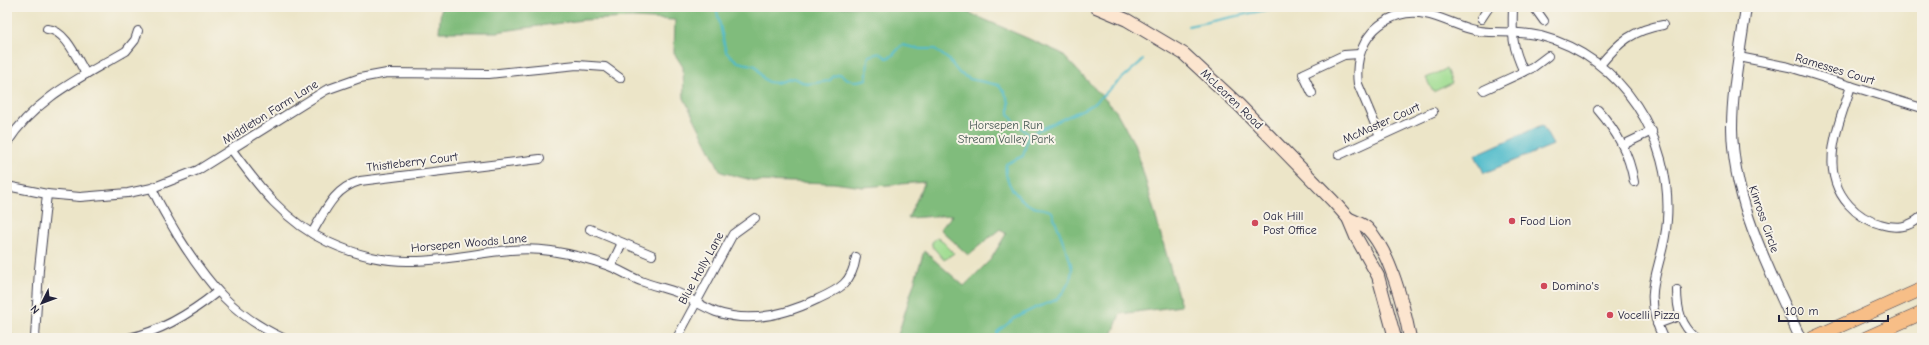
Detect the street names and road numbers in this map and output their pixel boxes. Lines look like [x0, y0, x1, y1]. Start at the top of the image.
street label: Ramesses Court [1794, 50, 1877, 88]
street label: McLearen Road [1198, 66, 1266, 132]
street label: Middleton Farm Lane [220, 77, 320, 147]
street label: McMaster Court [1340, 99, 1422, 146]
street label: Thistleberry Court [366, 149, 459, 175]
street label: Kinross Circle [1746, 184, 1782, 254]
street label: Blue Holly Lane [675, 229, 727, 307]
street label: Horsepen Woods Lane [410, 231, 528, 255]

